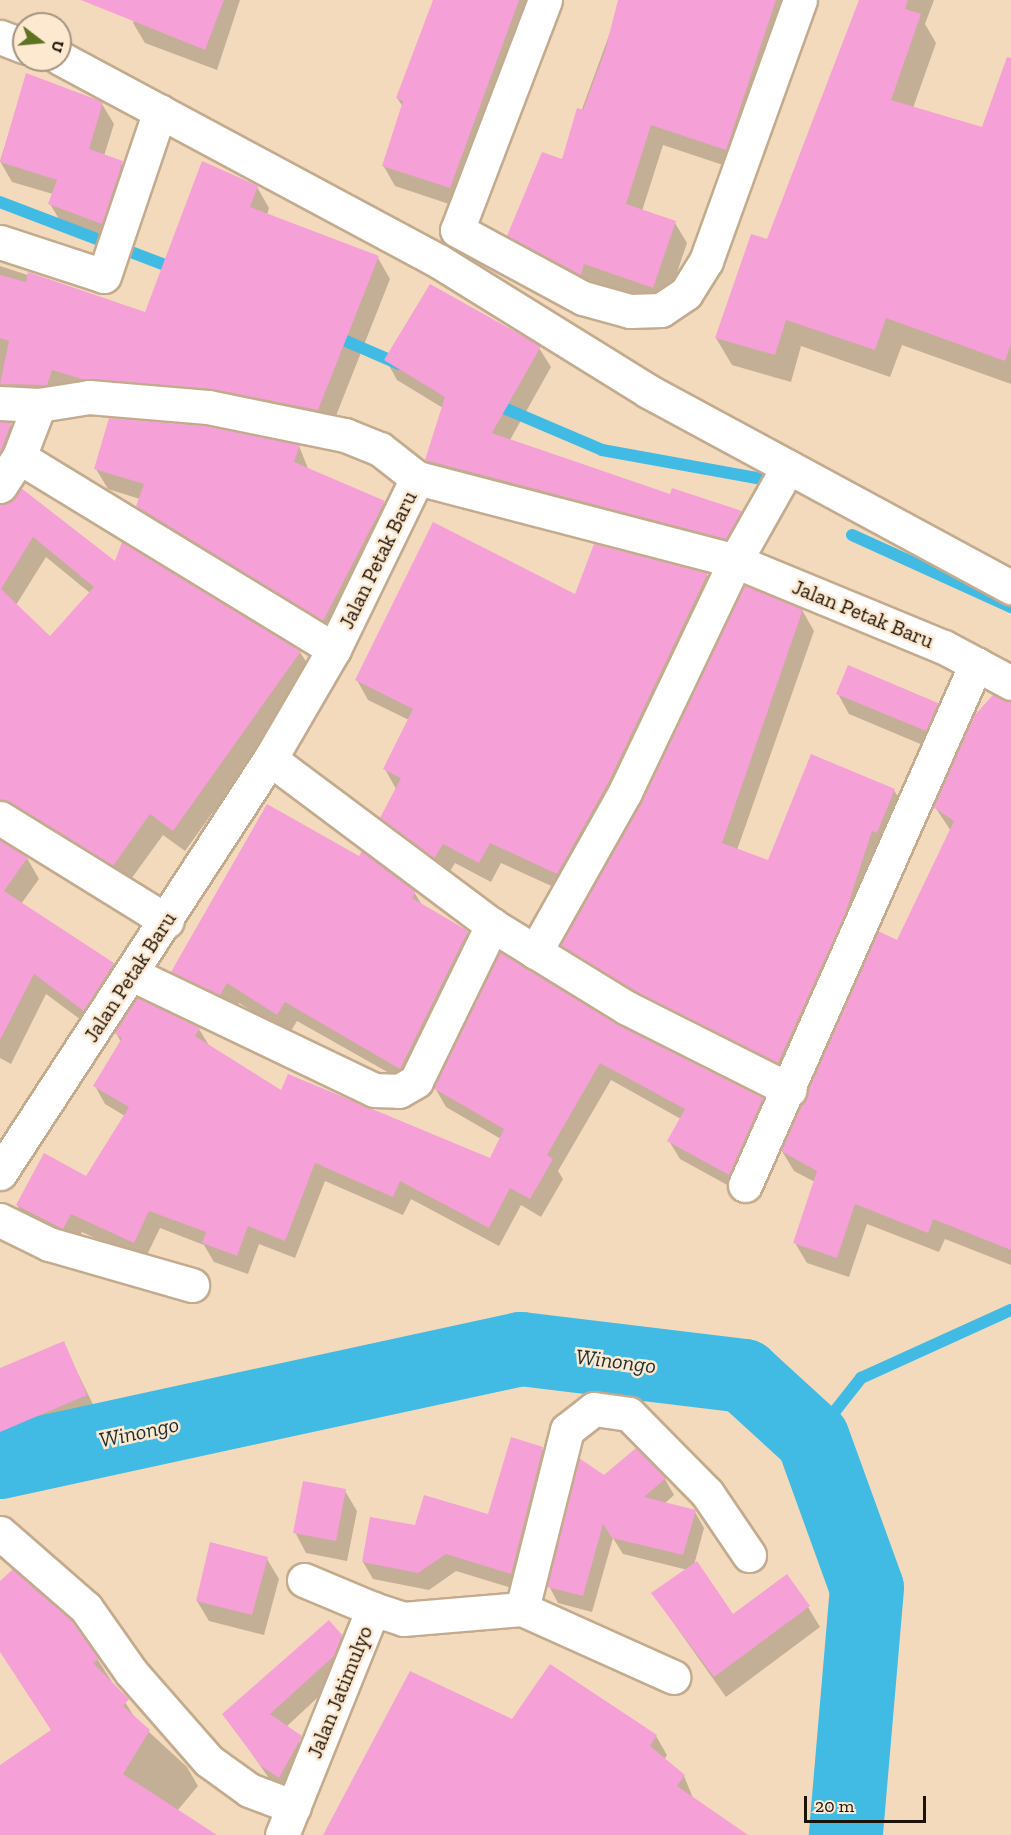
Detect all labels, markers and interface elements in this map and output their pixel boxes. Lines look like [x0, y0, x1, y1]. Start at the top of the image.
north arrow [12, 12, 72, 72]
text: U [47, 38, 69, 55]
street label: Jalan Petak Baru [334, 487, 422, 633]
street label: Jalan Petak Baru [789, 574, 937, 654]
street label: Jalan Petak Baru [79, 907, 181, 1047]
water label: Winongo [574, 1343, 658, 1379]
water label: Winongo [97, 1411, 181, 1453]
street label: Jalan Jatimulyo [302, 1622, 378, 1762]
scale bar [807, 1784, 928, 1822]
text: 20 m [815, 1795, 854, 1817]

